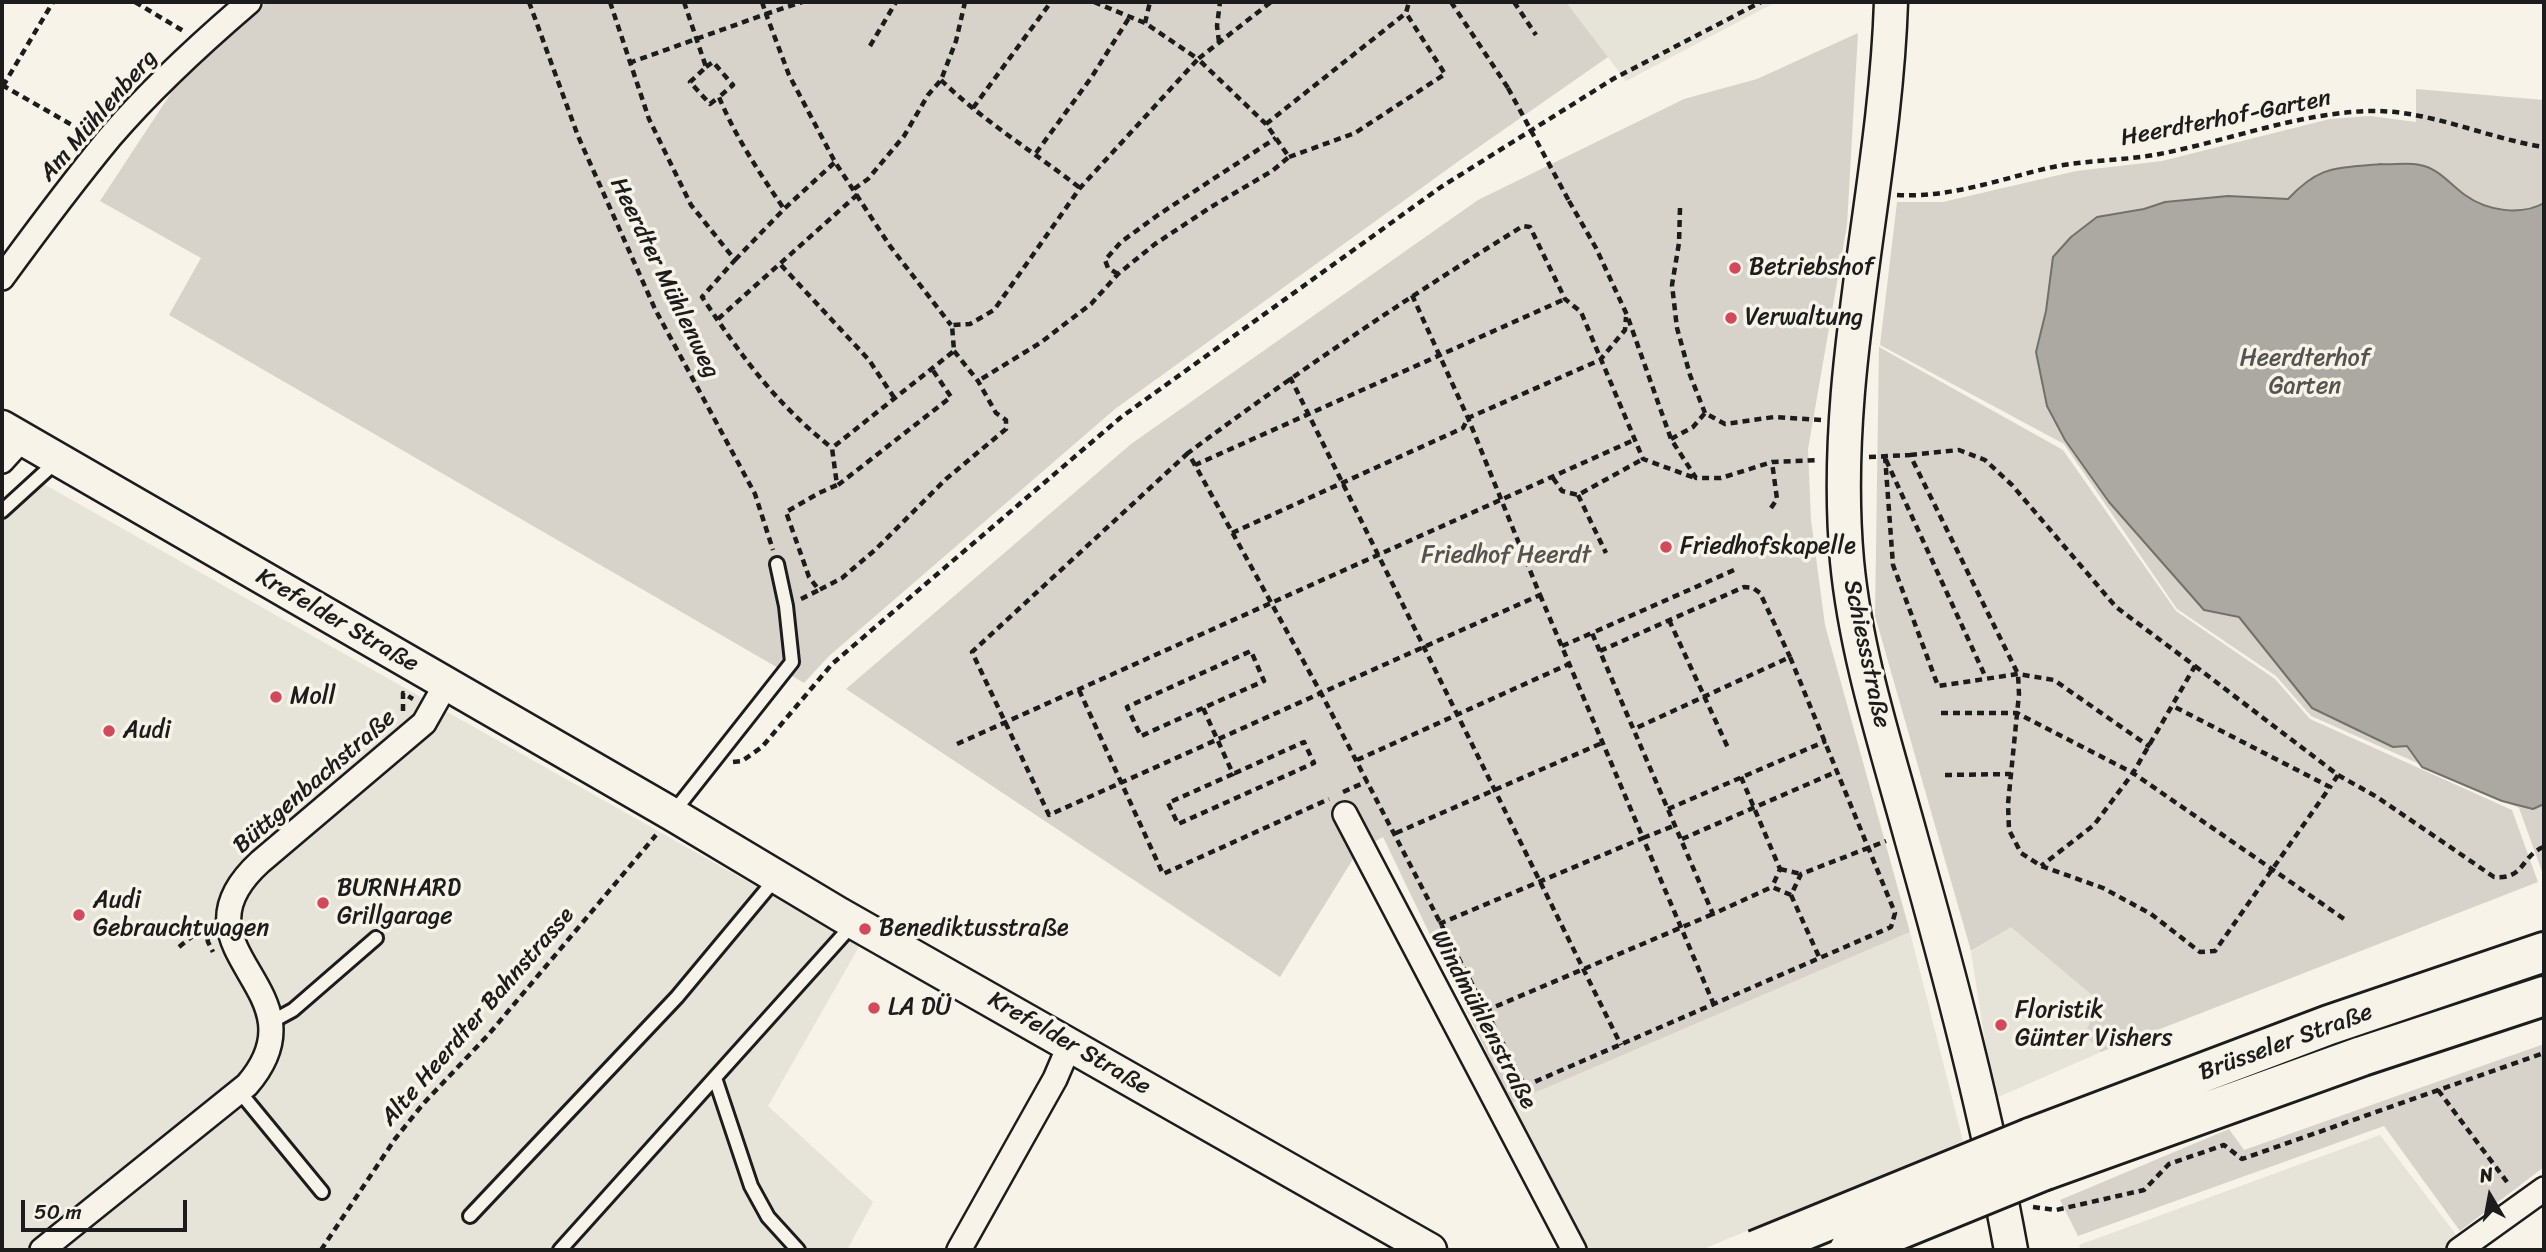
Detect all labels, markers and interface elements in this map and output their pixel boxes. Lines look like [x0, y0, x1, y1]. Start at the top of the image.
street label: Am Mühlenberg [34, 44, 164, 188]
street label: Heerdterhof-Garten [2118, 84, 2334, 154]
street label: Heerdter Mühlenweg [603, 173, 725, 383]
place label: Betriebshof [1749, 254, 1874, 282]
marker: Betriebshof [1727, 260, 1743, 276]
place label: Verwaltung [1745, 304, 1863, 332]
marker: Verwaltung [1723, 310, 1739, 326]
park label: Heerdterhof Garten [2240, 345, 2370, 401]
place label: Friedhofskapelle [1680, 533, 1856, 561]
marker: Friedhofskapelle [1658, 539, 1674, 555]
park label: Friedhof Heerdt [1421, 542, 1591, 570]
street label: Krefelder Straße [251, 563, 423, 679]
street label: Schiessstraße [1836, 577, 1896, 731]
place label: Moll [290, 683, 335, 711]
marker: Moll [268, 689, 284, 705]
street label: Büttgenbachstraße [228, 704, 402, 860]
place label: Audi [123, 717, 171, 745]
marker: Audi [101, 723, 117, 739]
place label: BURNHARD Grillgarage [337, 875, 461, 931]
place label: Audi Gebrauchtwagen [93, 887, 269, 943]
marker: BURNHARD Grillgarage [315, 895, 331, 911]
street label: Alte Heerdter Bahnstrasse [375, 902, 581, 1132]
marker: Audi Gebrauchtwagen [71, 907, 87, 923]
place label: Benediktusstraße [879, 915, 1069, 943]
marker: Benediktusstraße [857, 921, 873, 937]
street label: Windmühlenstraße [1424, 926, 1542, 1114]
street label: Krefelder Straße [983, 986, 1155, 1102]
place label: LA DÜ [888, 994, 951, 1022]
place label: Floristik Günter Vishers [2015, 997, 2172, 1053]
street label: Brüsseler Straße [2195, 998, 2377, 1088]
marker: LA DÜ [866, 1000, 882, 1016]
marker: Floristik Günter Vishers [1993, 1017, 2009, 1033]
text: N [2477, 1157, 2496, 1192]
north arrow [2455, 1161, 2525, 1231]
scale bar [24, 1186, 191, 1230]
text: 50 m [34, 1193, 82, 1231]

